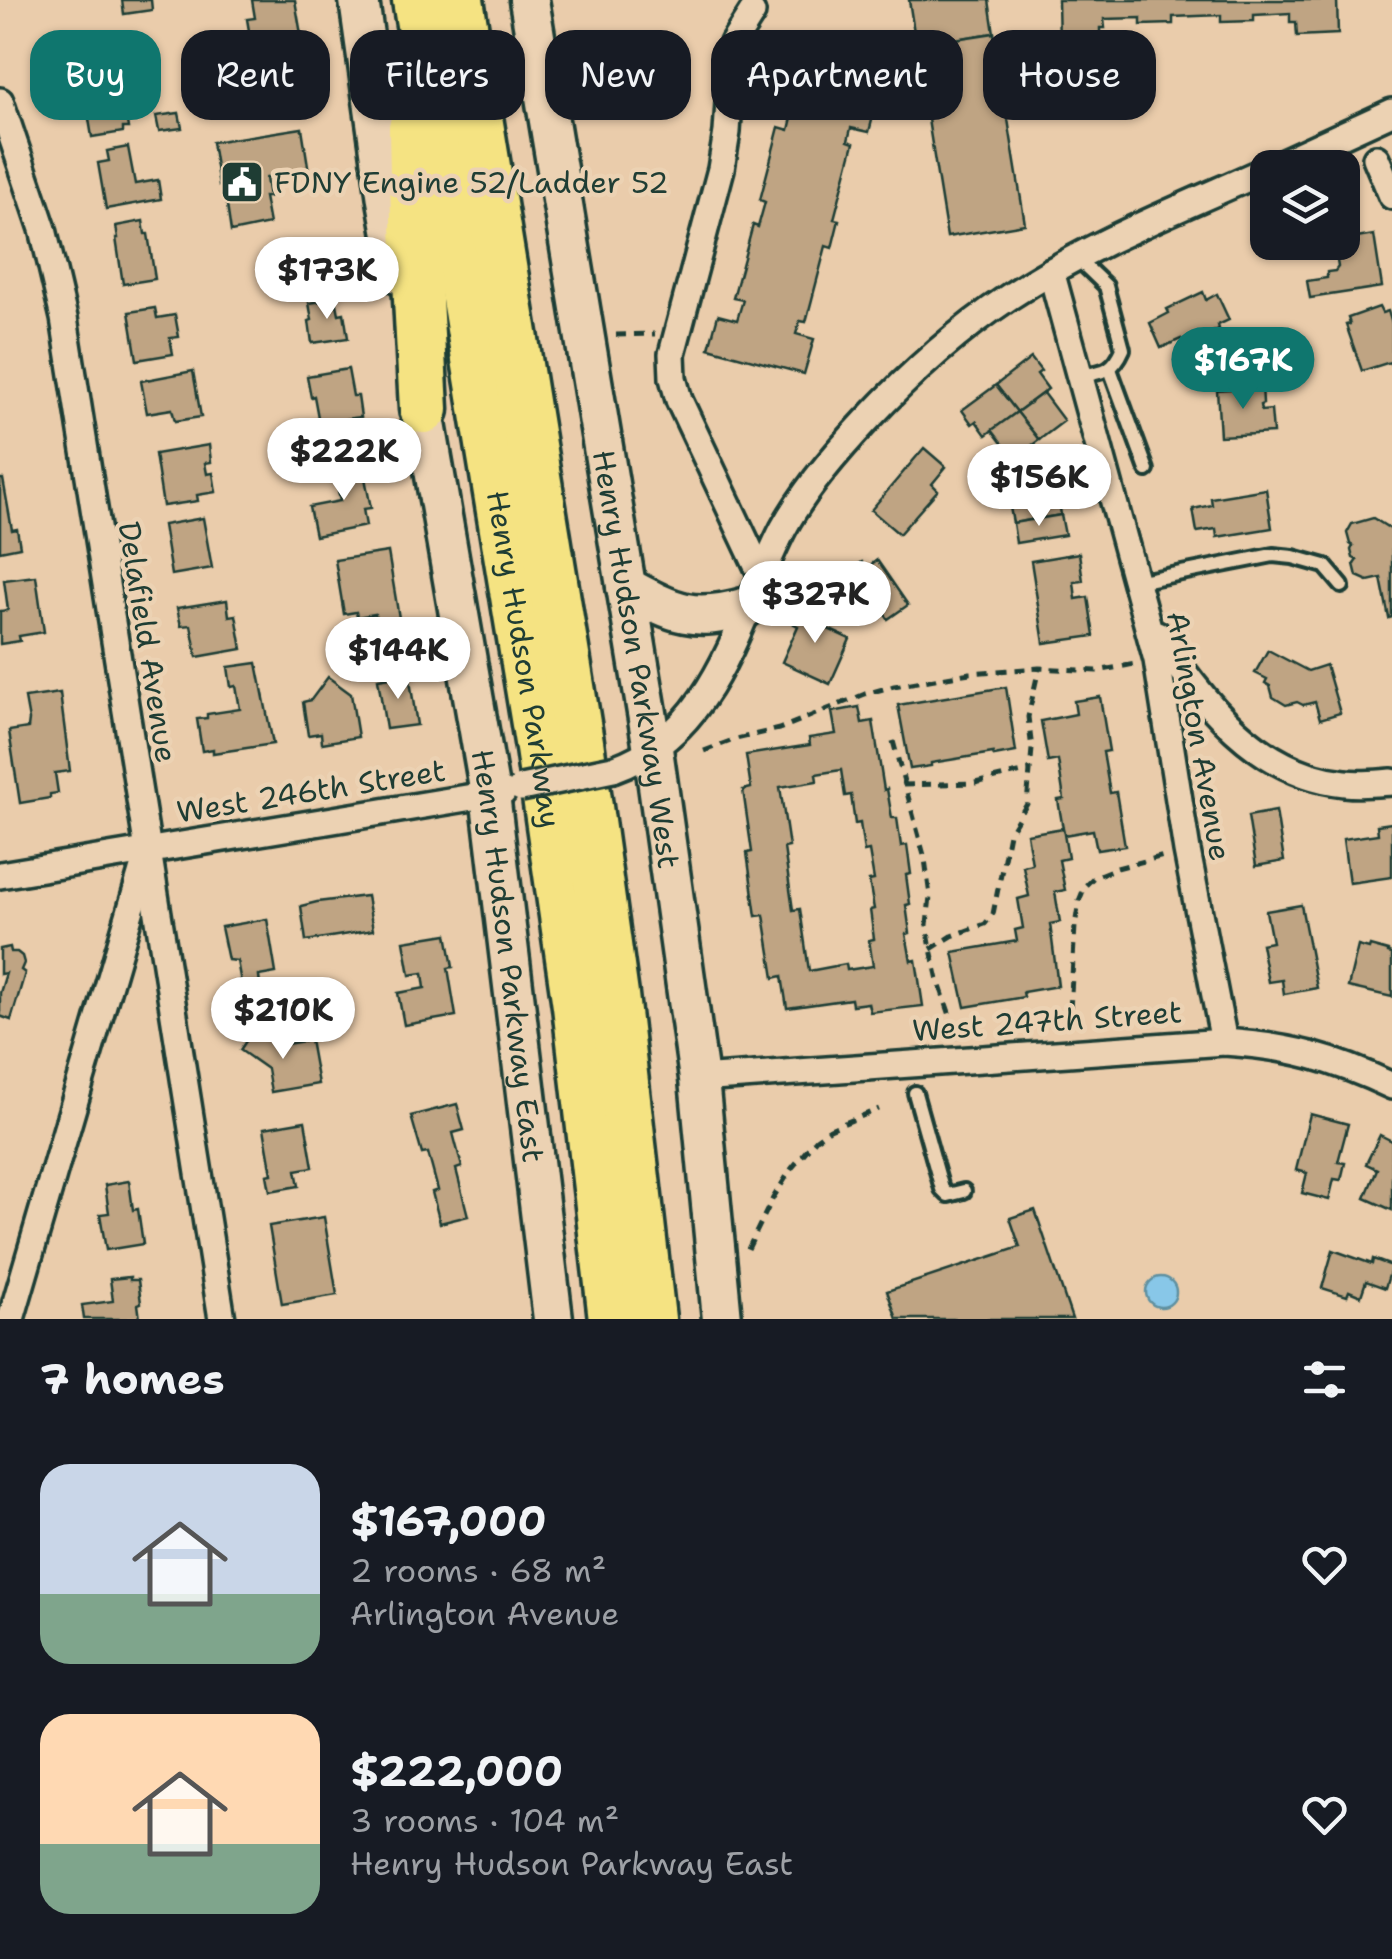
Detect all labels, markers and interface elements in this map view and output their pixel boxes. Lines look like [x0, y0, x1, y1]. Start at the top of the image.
chip: Buy [30, 30, 161, 120]
chip: Rent [181, 30, 330, 120]
chip: Filters [350, 30, 525, 120]
chip: New [545, 30, 691, 120]
chip: Apartment [711, 30, 963, 120]
chip: House [983, 30, 1156, 120]
map controls [1250, 150, 1360, 260]
button: layers [1250, 150, 1360, 260]
public building icon: FDNY Engine 52/Ladder 52 [219, 159, 265, 205]
place label: FDNY Engine 52/Ladder 52 [274, 162, 669, 203]
pin: $173K [257, 237, 397, 322]
text: $173K [277, 248, 377, 291]
pin: $167K [1173, 327, 1313, 412]
text: $167K [1193, 338, 1293, 381]
pin: $222K [274, 418, 414, 503]
text: $222K [289, 429, 399, 472]
pin: $156K [969, 444, 1109, 529]
street label: Henry Hudson Parkway West [583, 447, 690, 871]
text: $156K [989, 455, 1089, 498]
street label: Henry Hudson Parkway [477, 487, 572, 831]
street label: Delafield Avenue [109, 519, 187, 765]
pin: $327K [745, 561, 885, 646]
text: $327K [761, 572, 869, 615]
street label: Arlington Avenue [1157, 608, 1241, 864]
pin: $144K [328, 617, 468, 702]
text: $144K [347, 628, 449, 671]
street label: Henry Hudson Parkway East [462, 746, 555, 1165]
street label: West 246th Street [174, 750, 448, 832]
pin: $210K [213, 977, 353, 1062]
text: $210K [233, 988, 333, 1031]
street label: West 247th Street [911, 991, 1183, 1051]
text: 7 homes [40, 1351, 225, 1407]
icon: filters [1297, 1352, 1352, 1407]
text: $167,000 [350, 1493, 547, 1549]
icon: home [120, 1504, 240, 1624]
icon: heart [1297, 1537, 1352, 1592]
text: 2 rooms · 68 m² [350, 1549, 606, 1592]
text: Arlington Avenue [350, 1592, 619, 1635]
text: $222,000 [350, 1743, 563, 1799]
icon: home [120, 1754, 240, 1874]
icon: heart [1297, 1787, 1352, 1842]
text: 3 rooms · 104 m² [350, 1799, 619, 1842]
text: Henry Hudson Parkway East [350, 1842, 793, 1885]

